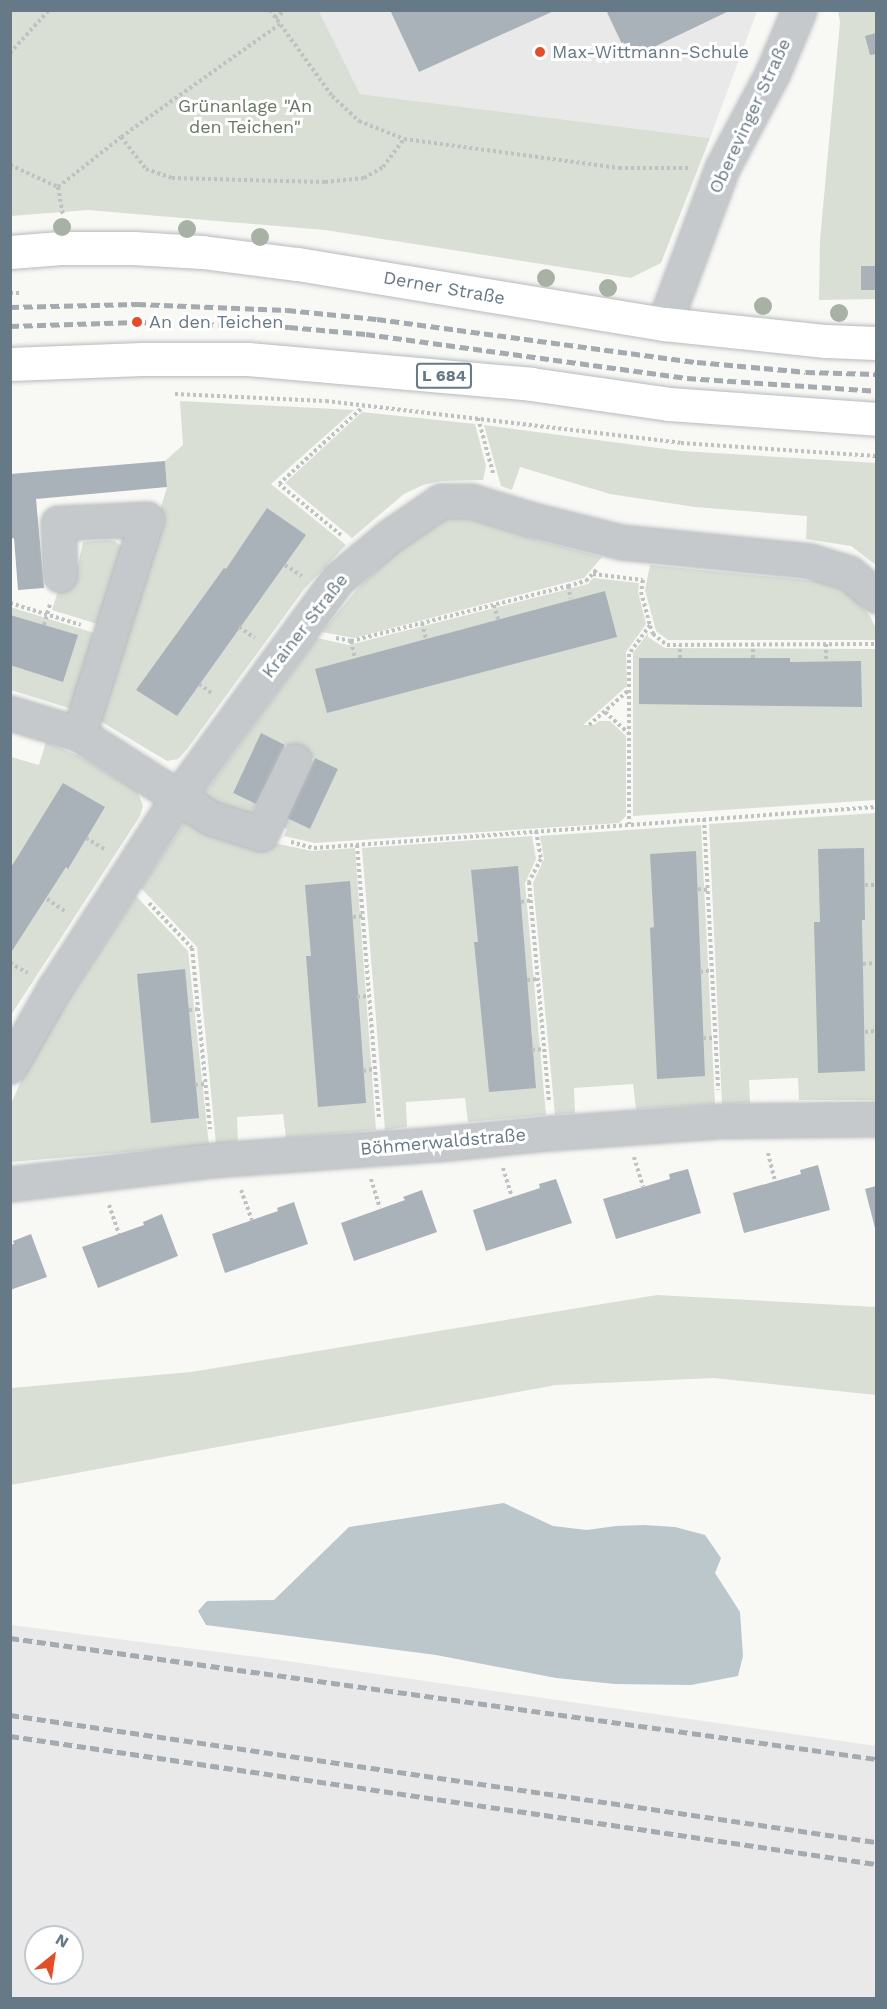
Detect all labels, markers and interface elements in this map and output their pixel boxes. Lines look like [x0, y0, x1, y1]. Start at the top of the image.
street label: Oberevinger Straße [705, 35, 795, 197]
place label: Max-Wittmann-Schule [552, 41, 749, 63]
marker: Max-Wittmann-Schule [533, 45, 547, 59]
park label: Grünanlage "An den Teichen" [178, 96, 312, 138]
street label: Derner Straße [381, 267, 507, 309]
place label: An den Teichen [149, 311, 284, 333]
marker: An den Teichen [130, 315, 144, 329]
road number: L 684 [416, 363, 472, 389]
street label: Krainer Straße [257, 569, 353, 683]
street label: Böhmerwaldstraße [359, 1124, 527, 1160]
north arrow [24, 1925, 84, 1985]
text: N [52, 1930, 72, 1952]

